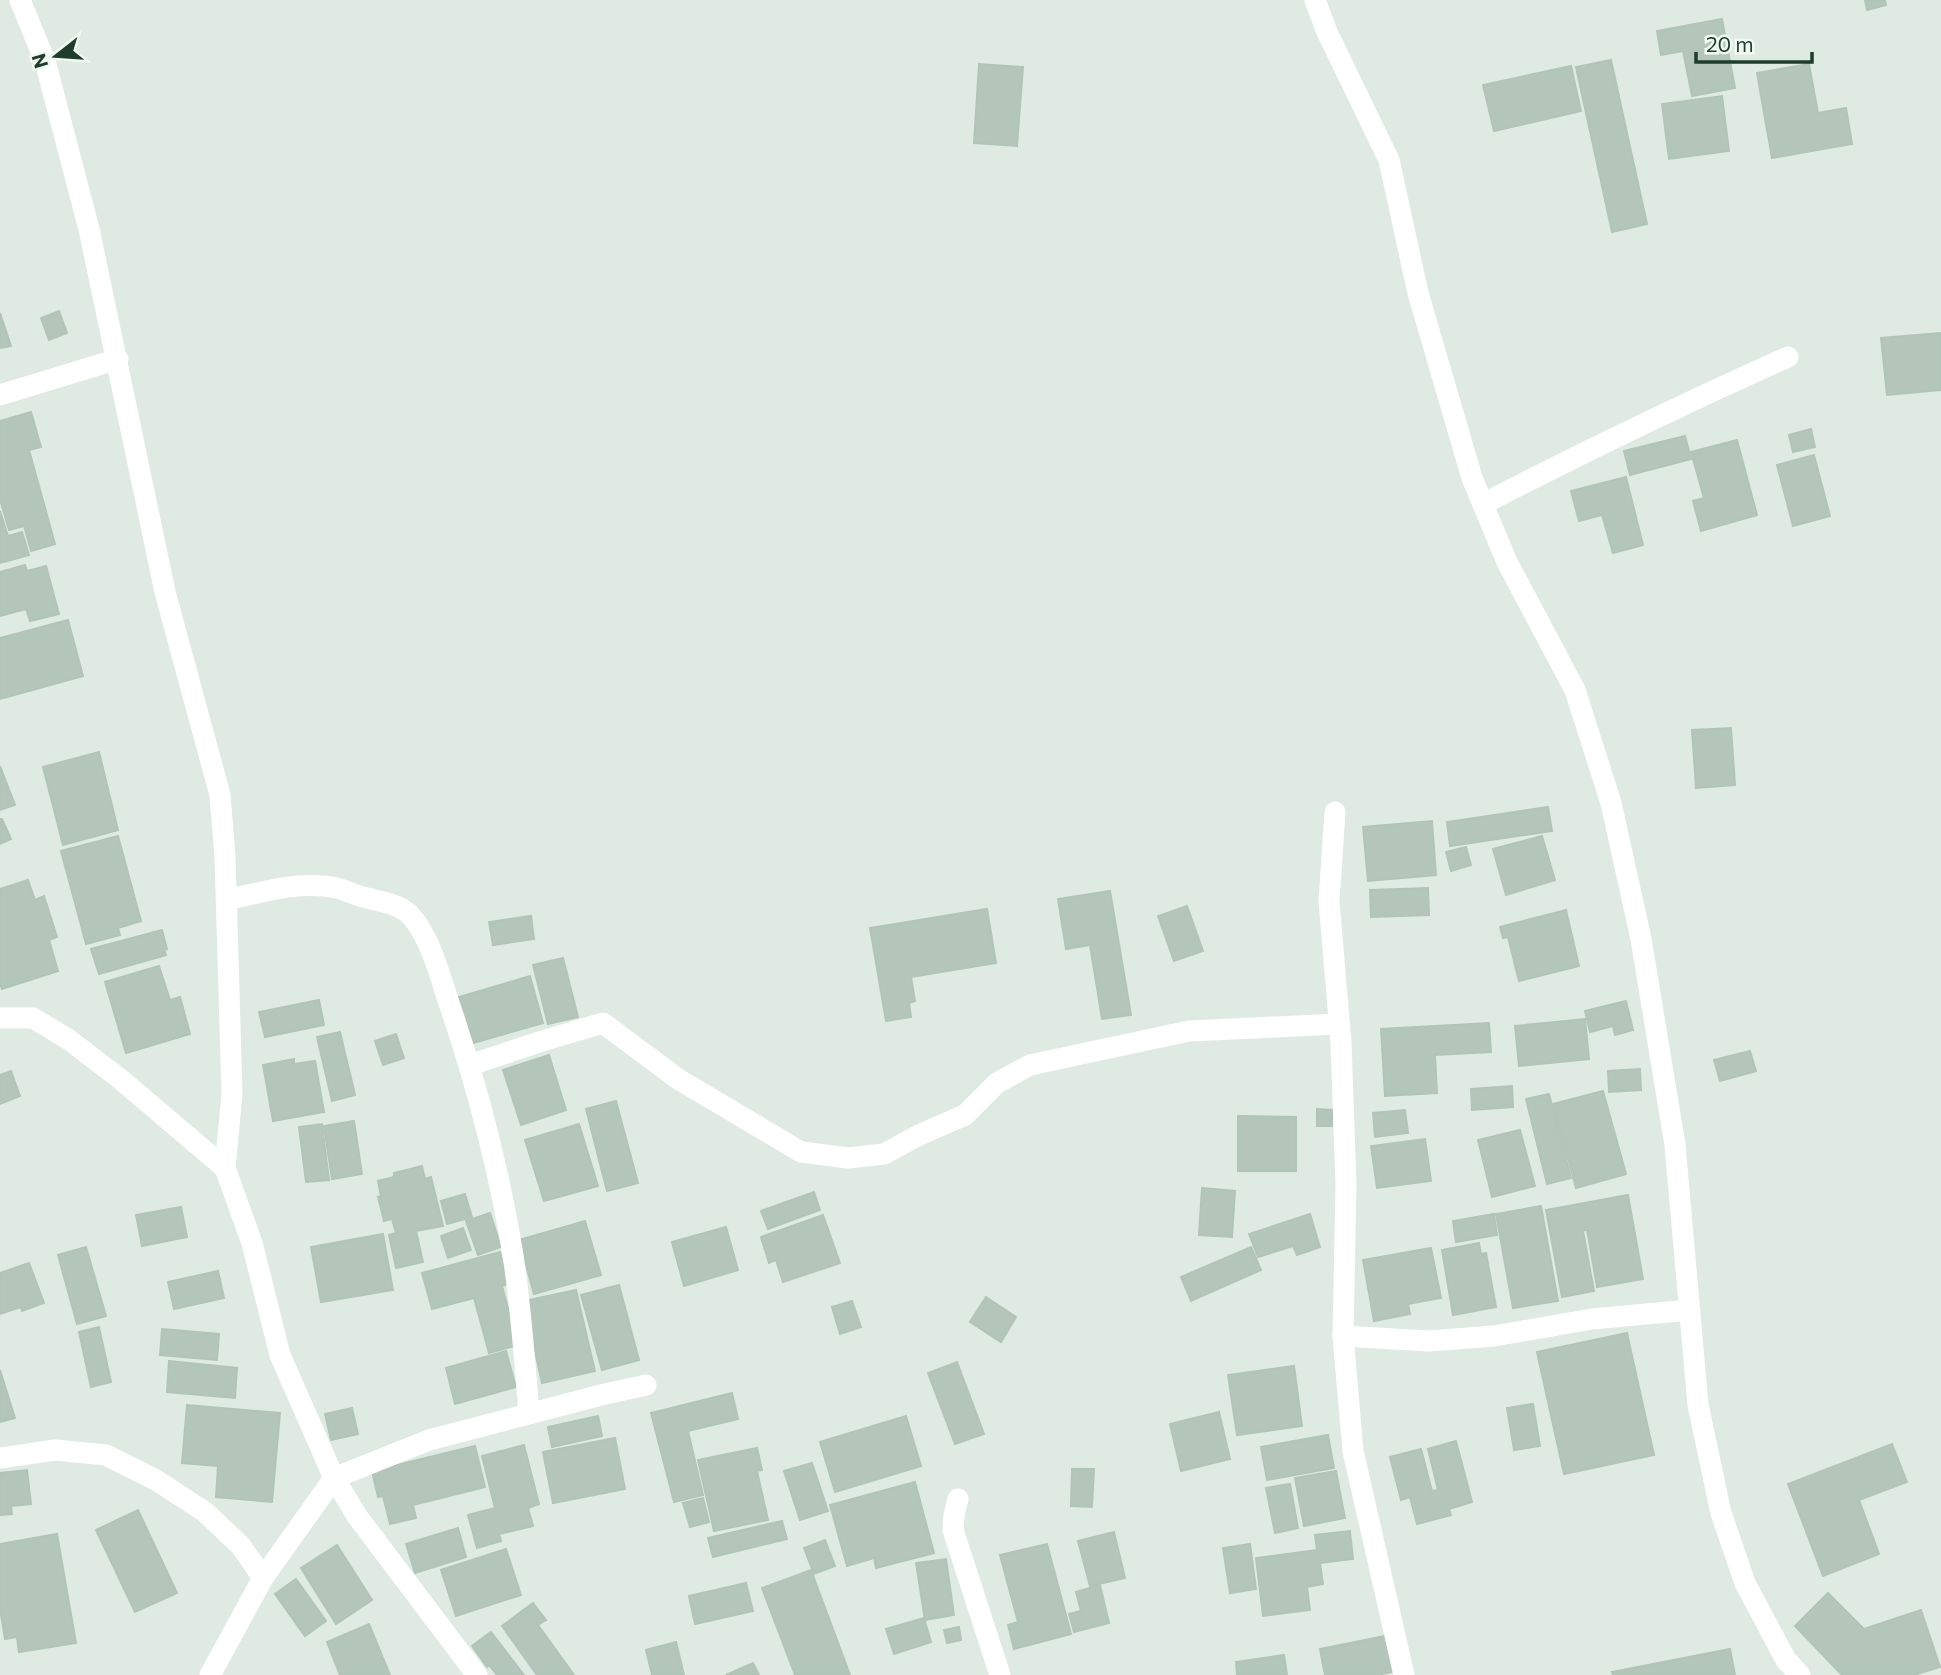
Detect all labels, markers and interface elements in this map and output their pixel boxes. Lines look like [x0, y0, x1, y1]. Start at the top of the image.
north arrow [21, 21, 91, 91]
scale bar [1696, 21, 1812, 65]
text: 20 m [1706, 31, 1754, 56]
text: N [26, 51, 52, 71]

